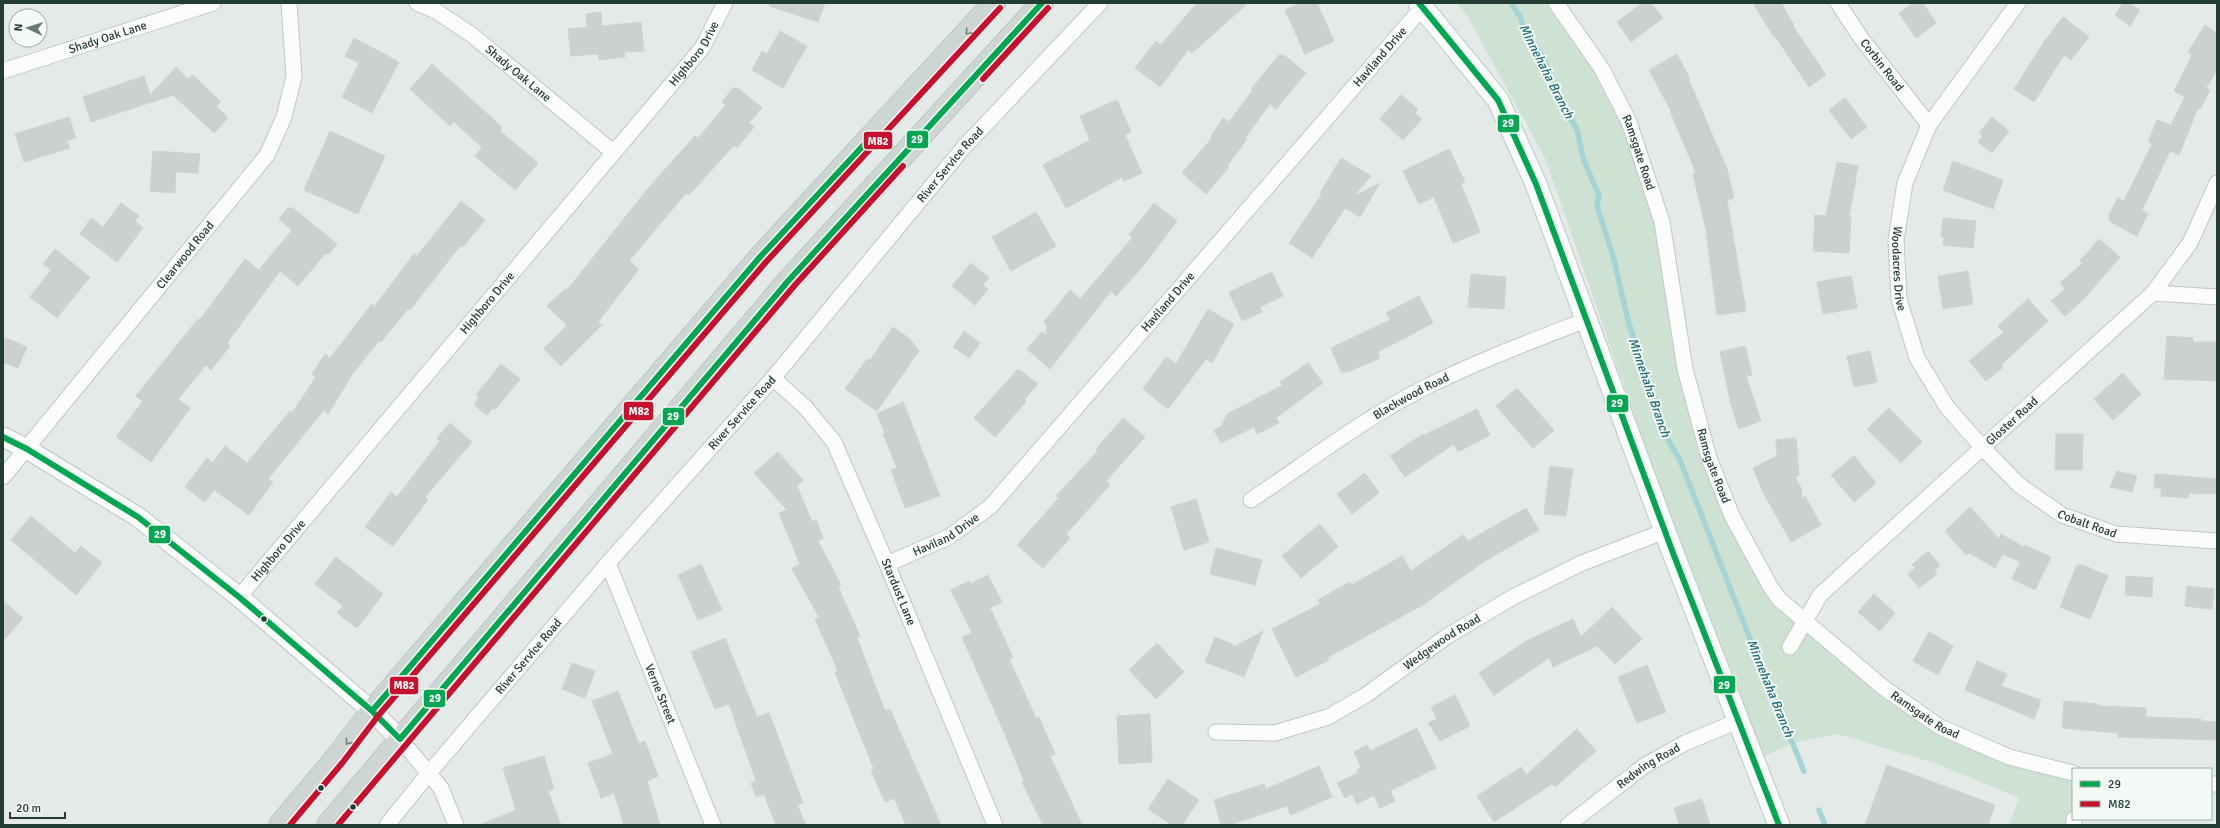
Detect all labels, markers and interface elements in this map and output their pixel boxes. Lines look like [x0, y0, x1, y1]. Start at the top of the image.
north arrow [8, 8, 48, 48]
street label: Shady Oak Lane [67, 18, 149, 57]
street label: Highboro Drive [666, 19, 722, 90]
water label: Minnehaha Branch [1515, 21, 1577, 122]
text: N [12, 23, 25, 32]
street label: Haviland Drive [1350, 24, 1410, 90]
one-way arrow [965, 27, 973, 35]
street label: Corbin Road [1857, 36, 1907, 94]
street label: Shady Oak Lane [482, 42, 554, 105]
street label: Ramsgate Road [1619, 112, 1658, 192]
line badge: 29 [1497, 114, 1520, 133]
text: 29 [1502, 117, 1514, 130]
street label: River Service Road [914, 124, 987, 206]
line badge: 29 [906, 130, 929, 149]
line badge: M82 [863, 131, 893, 150]
text: 29 [911, 133, 923, 146]
text: M82 [867, 135, 889, 148]
street label: Clearwood Road [153, 218, 218, 292]
street label: Woodacres Drive [1888, 225, 1909, 313]
street label: Highboro Drive [457, 269, 518, 337]
street label: Haviland Drive [1138, 269, 1198, 335]
water label: Minnehaha Branch [1625, 335, 1674, 440]
street label: Blackwood Road [1370, 370, 1452, 423]
street label: River Service Road [705, 373, 779, 454]
line badge: 29 [1606, 394, 1629, 413]
street label: Gloster Road [1983, 394, 2041, 449]
text: 29 [1611, 397, 1623, 410]
line badge: M82 [623, 401, 654, 421]
text: M82 [628, 405, 650, 418]
line badge: 29 [662, 407, 685, 426]
text: 29 [667, 410, 679, 423]
street label: Ramsgate Road [1693, 427, 1733, 506]
street label: Cobalt Road [2054, 507, 2119, 542]
street label: Haviland Drive [910, 510, 982, 560]
street label: Highboro Drive [248, 516, 309, 585]
line badge: 29 [148, 525, 171, 544]
text: 29 [154, 528, 166, 541]
street label: Stardust Lane [878, 556, 919, 628]
street label: Wedgewood Road [1400, 611, 1484, 673]
unlabelled marker [259, 614, 269, 624]
street label: River Service Road [492, 616, 565, 698]
water label: Minnehaha Branch [1743, 637, 1797, 741]
street label: Verne Street [641, 662, 679, 726]
line badge: 29 [1713, 675, 1736, 694]
line badge: M82 [389, 676, 419, 695]
text: M82 [393, 679, 415, 692]
text: 29 [1718, 679, 1730, 692]
street label: Ramsgate Road [1888, 688, 1962, 743]
line badge: 29 [423, 689, 446, 708]
text: 29 [429, 692, 441, 705]
one-way arrow [346, 737, 353, 744]
street label: Redwing Road [1614, 740, 1683, 792]
legend [2072, 768, 2212, 820]
text: 29 [2108, 777, 2121, 792]
unlabelled marker [316, 783, 326, 793]
scale bar [10, 794, 65, 820]
text: M82 [2108, 797, 2131, 812]
text: 20 m [16, 801, 41, 816]
unlabelled marker [348, 802, 358, 812]

